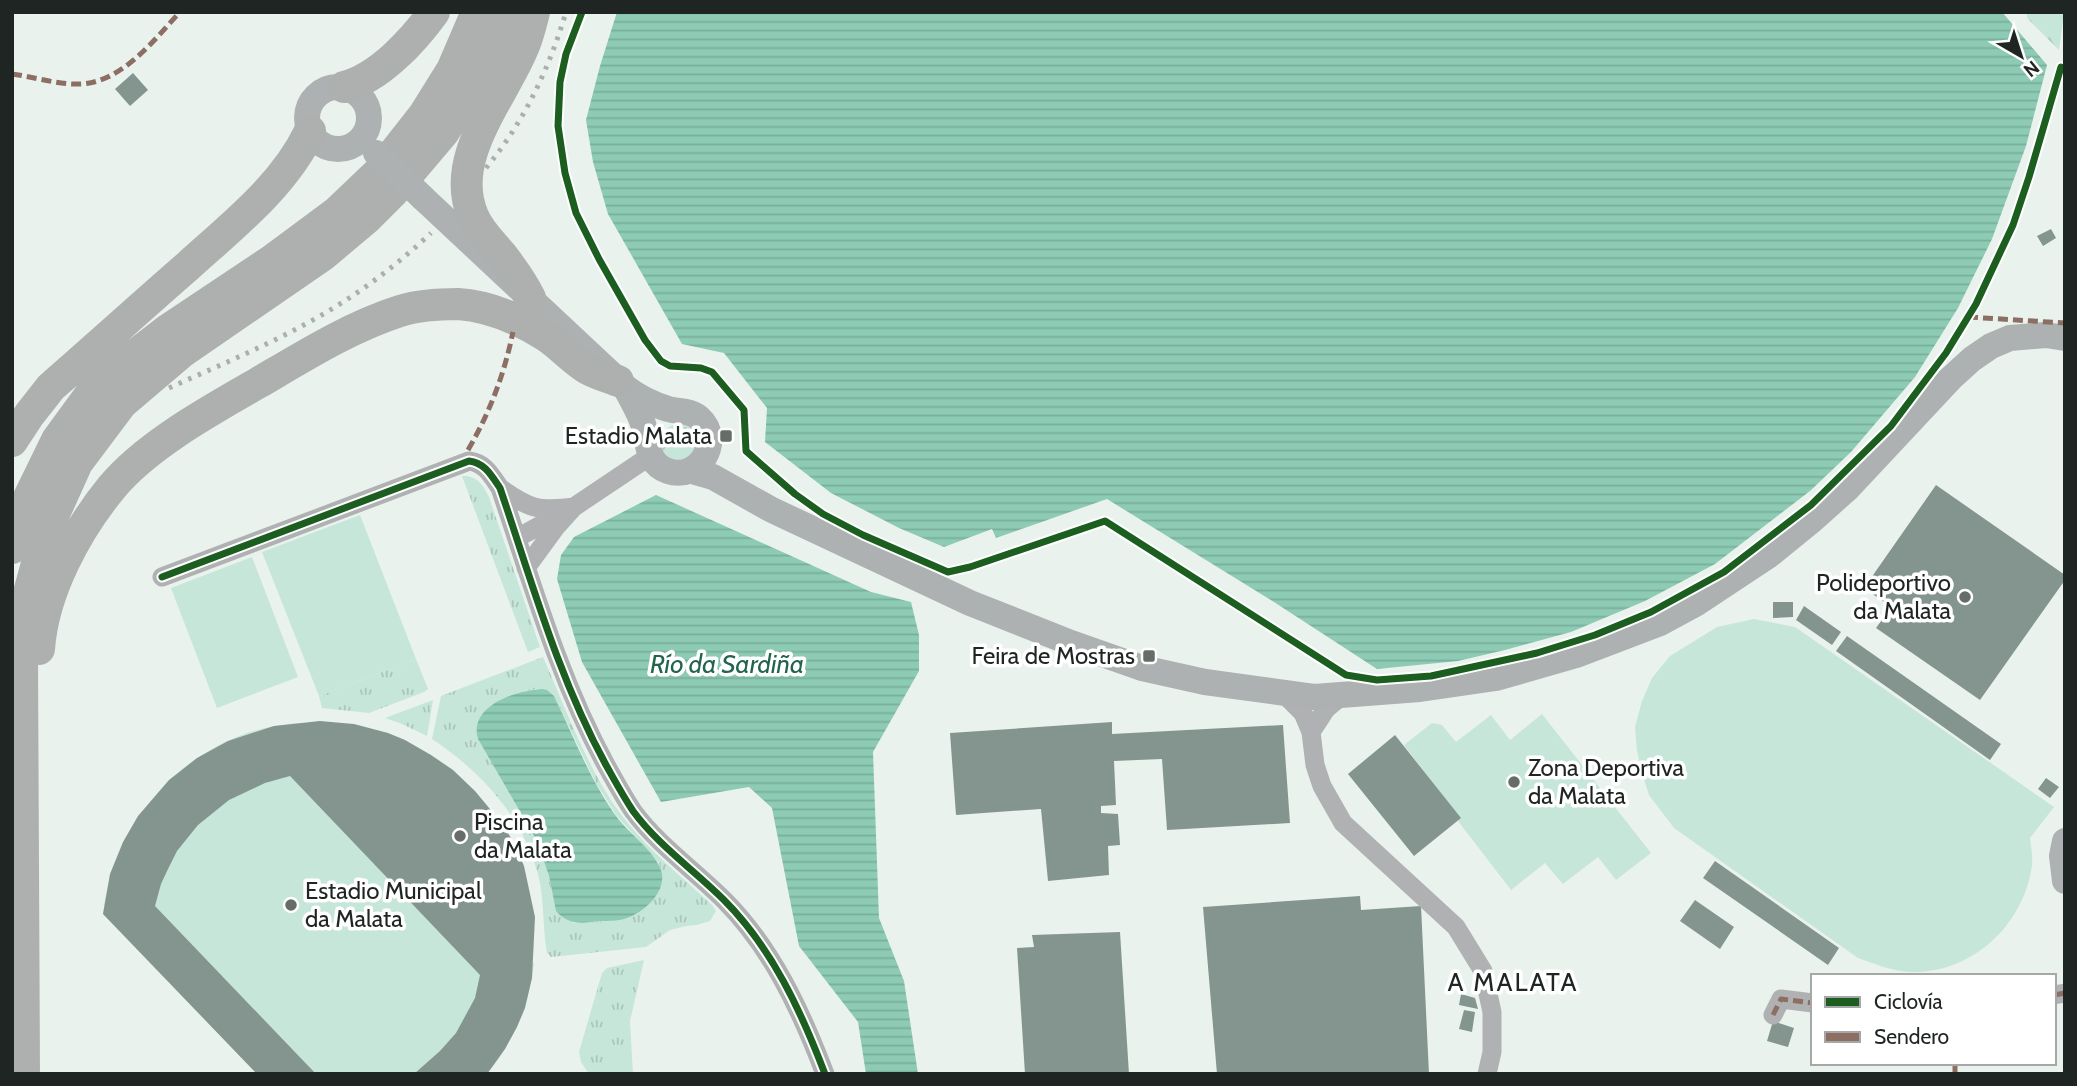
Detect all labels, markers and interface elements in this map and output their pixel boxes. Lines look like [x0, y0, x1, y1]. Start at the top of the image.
north arrow [1986, 21, 2056, 91]
text: N [2019, 56, 2044, 82]
place label: Estadio Malata [565, 421, 712, 450]
marker: Estadio Malata [718, 428, 734, 444]
place label: Polideportivo da Malata [1816, 568, 1951, 625]
marker: Polideportivo da Malata [1957, 589, 1973, 605]
place label: Feira de Mostras [971, 641, 1135, 670]
water label: Río da Sardiña [650, 648, 804, 680]
marker: Feira de Mostras [1141, 648, 1157, 664]
place label: Zona Deportiva da Malata [1528, 753, 1685, 810]
marker: Zona Deportiva da Malata [1506, 774, 1522, 790]
place label: Piscina da Malata [474, 807, 572, 864]
marker: Piscina da Malata [452, 828, 468, 844]
place label: Estadio Municipal da Malata [305, 876, 482, 933]
marker: Estadio Municipal da Malata [283, 897, 299, 913]
district label: A MALATA [1447, 966, 1579, 998]
legend [1811, 974, 2056, 1065]
text: Ciclovía [1874, 989, 1943, 1014]
text: Sendero [1874, 1024, 1949, 1049]

